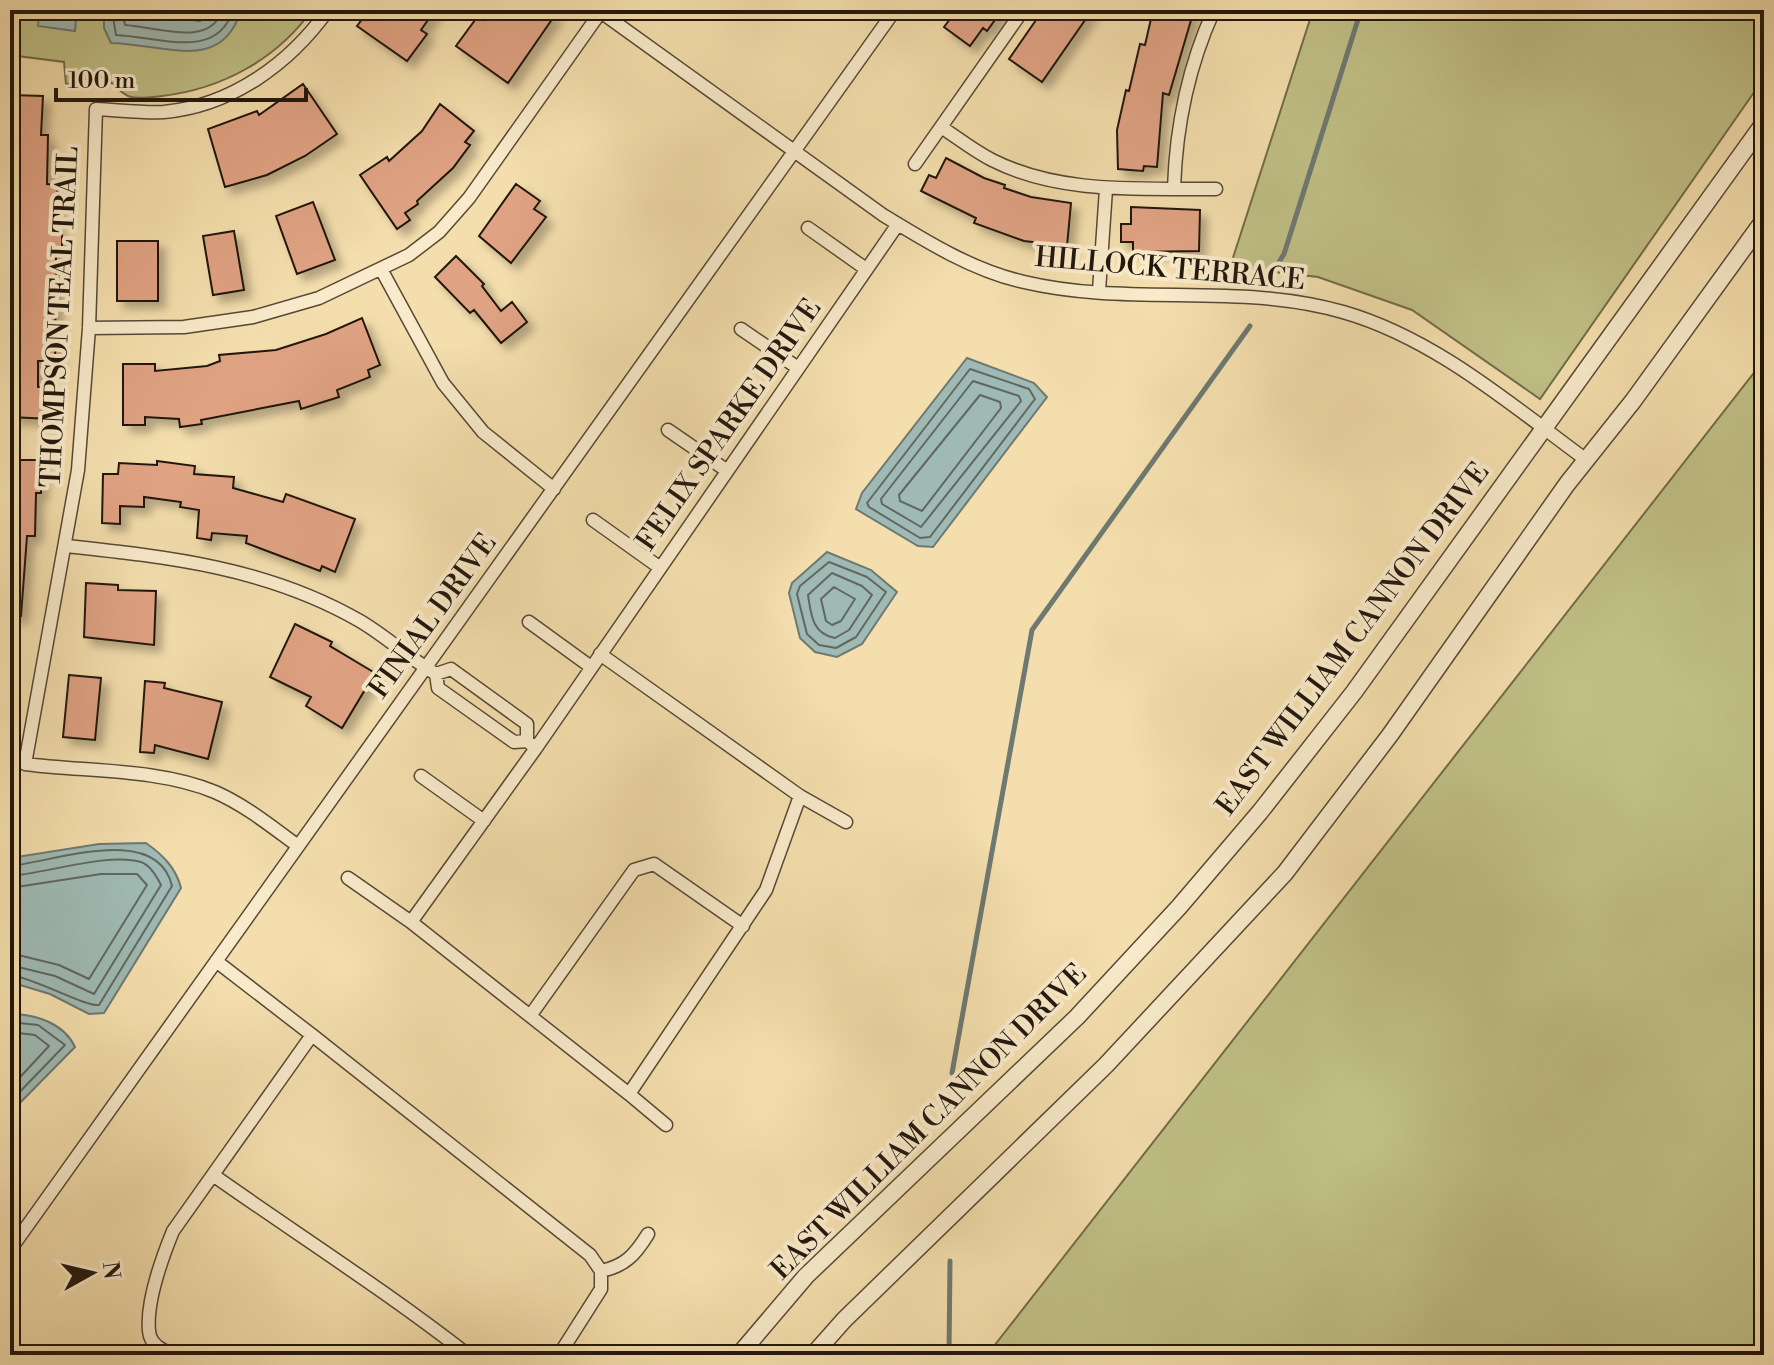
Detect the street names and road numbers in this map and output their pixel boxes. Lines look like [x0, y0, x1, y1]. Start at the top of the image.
street label: THOMPSON TEAL TRAIL [34, 145, 86, 489]
street label: HILLOCK TERRACE [1033, 240, 1307, 298]
street label: FELIX SPARKE DRIVE [629, 292, 829, 558]
street label: EAST WILLIAM CANNON DRIVE [1209, 456, 1497, 822]
street label: FINIAL DRIVE [362, 527, 504, 705]
street label: EAST WILLIAM CANNON DRIVE [764, 957, 1094, 1287]

